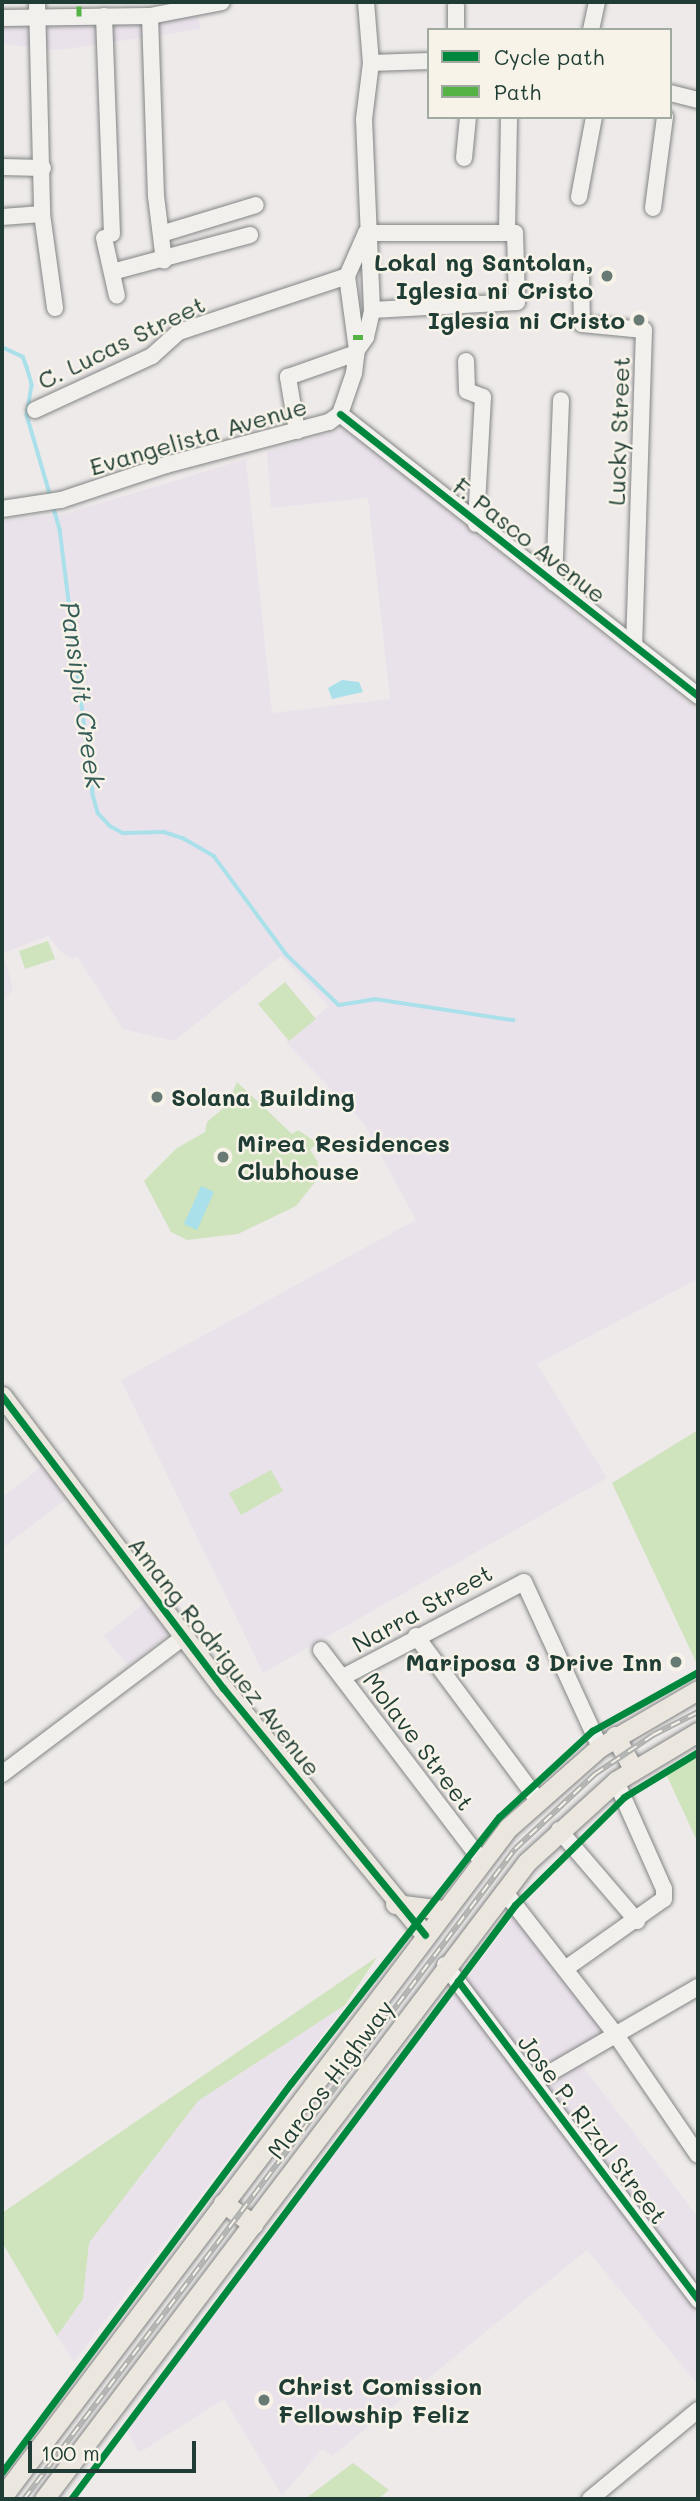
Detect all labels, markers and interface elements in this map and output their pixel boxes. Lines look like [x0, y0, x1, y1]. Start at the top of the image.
legend [427, 28, 672, 119]
text: Cycle path [494, 43, 604, 70]
text: Path [494, 78, 541, 105]
place label: Lokal ng Santolan, Iglesia ni Cristo [374, 248, 593, 304]
marker: Lokal ng Santolan, Iglesia ni Cristo [599, 268, 615, 284]
street label: C. Lucas Street [33, 289, 209, 395]
place label: Iglesia ni Cristo [428, 306, 625, 334]
marker: Iglesia ni Cristo [631, 312, 647, 328]
street label: Lucky Street [601, 356, 635, 506]
street label: Evangelista Avenue [86, 391, 310, 481]
street label: F. Pasco Avenue [448, 471, 612, 609]
water label: Pansipit Creek [53, 600, 111, 790]
place label: Solana Building [171, 1083, 355, 1111]
marker: Solana Building [149, 1089, 165, 1105]
place label: Mirea Residences Clubhouse [237, 1129, 450, 1185]
marker: Mirea Residences Clubhouse [215, 1149, 231, 1165]
street label: Amang Rodriguez Avenue [123, 1531, 327, 1781]
street label: Narra Street [347, 1558, 497, 1658]
place label: Mariposa 3 Drive Inn [405, 1648, 662, 1676]
marker: Mariposa 3 Drive Inn [668, 1654, 684, 1670]
street label: Molave Street [358, 1666, 480, 1816]
street label: Marcos Highway [261, 1994, 399, 2164]
street label: Jose P. Rizal Street [512, 2029, 674, 2229]
place label: Christ Comission Fellowship Feliz [278, 2372, 482, 2428]
marker: Christ Comission Fellowship Feliz [256, 2392, 272, 2408]
scale bar [32, 2428, 200, 2472]
text: 100 m [41, 2439, 100, 2466]

